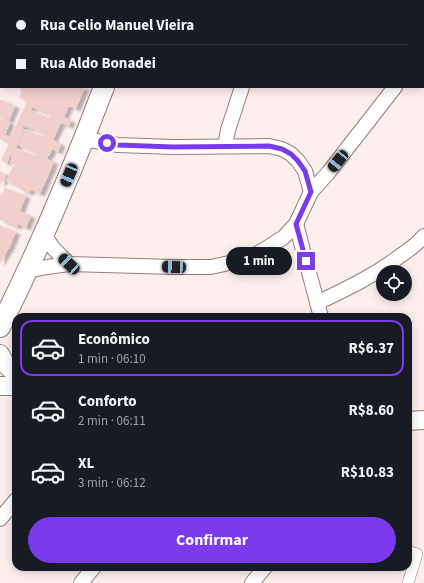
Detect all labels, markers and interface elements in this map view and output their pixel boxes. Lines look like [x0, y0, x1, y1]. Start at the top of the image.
text: Rua Celio Manuel Vieira [40, 15, 194, 36]
text: Rua Aldo Bonadei [40, 53, 156, 74]
route start [98, 134, 116, 152]
car [326, 148, 350, 174]
car [59, 162, 79, 188]
callout: 1 min [226, 247, 292, 275]
car [56, 251, 82, 277]
text: 1 min [243, 252, 275, 270]
route end [297, 252, 315, 270]
car [162, 261, 186, 273]
map controls [376, 265, 412, 301]
button: locate [376, 265, 412, 301]
text: Econômico [78, 329, 150, 350]
icon: car [30, 330, 66, 366]
text: R$6.37 [349, 338, 394, 359]
text: 1 min · 06:10 [78, 350, 146, 368]
text: Conforto [78, 391, 137, 412]
icon: car [30, 392, 66, 428]
text: R$8.60 [349, 400, 394, 421]
text: 2 min · 06:11 [78, 412, 146, 430]
text: XL [78, 453, 94, 474]
icon: car [30, 454, 66, 490]
text: R$10.83 [341, 462, 394, 483]
text: 3 min · 06:12 [78, 474, 146, 492]
button: Confirmar [28, 517, 396, 563]

